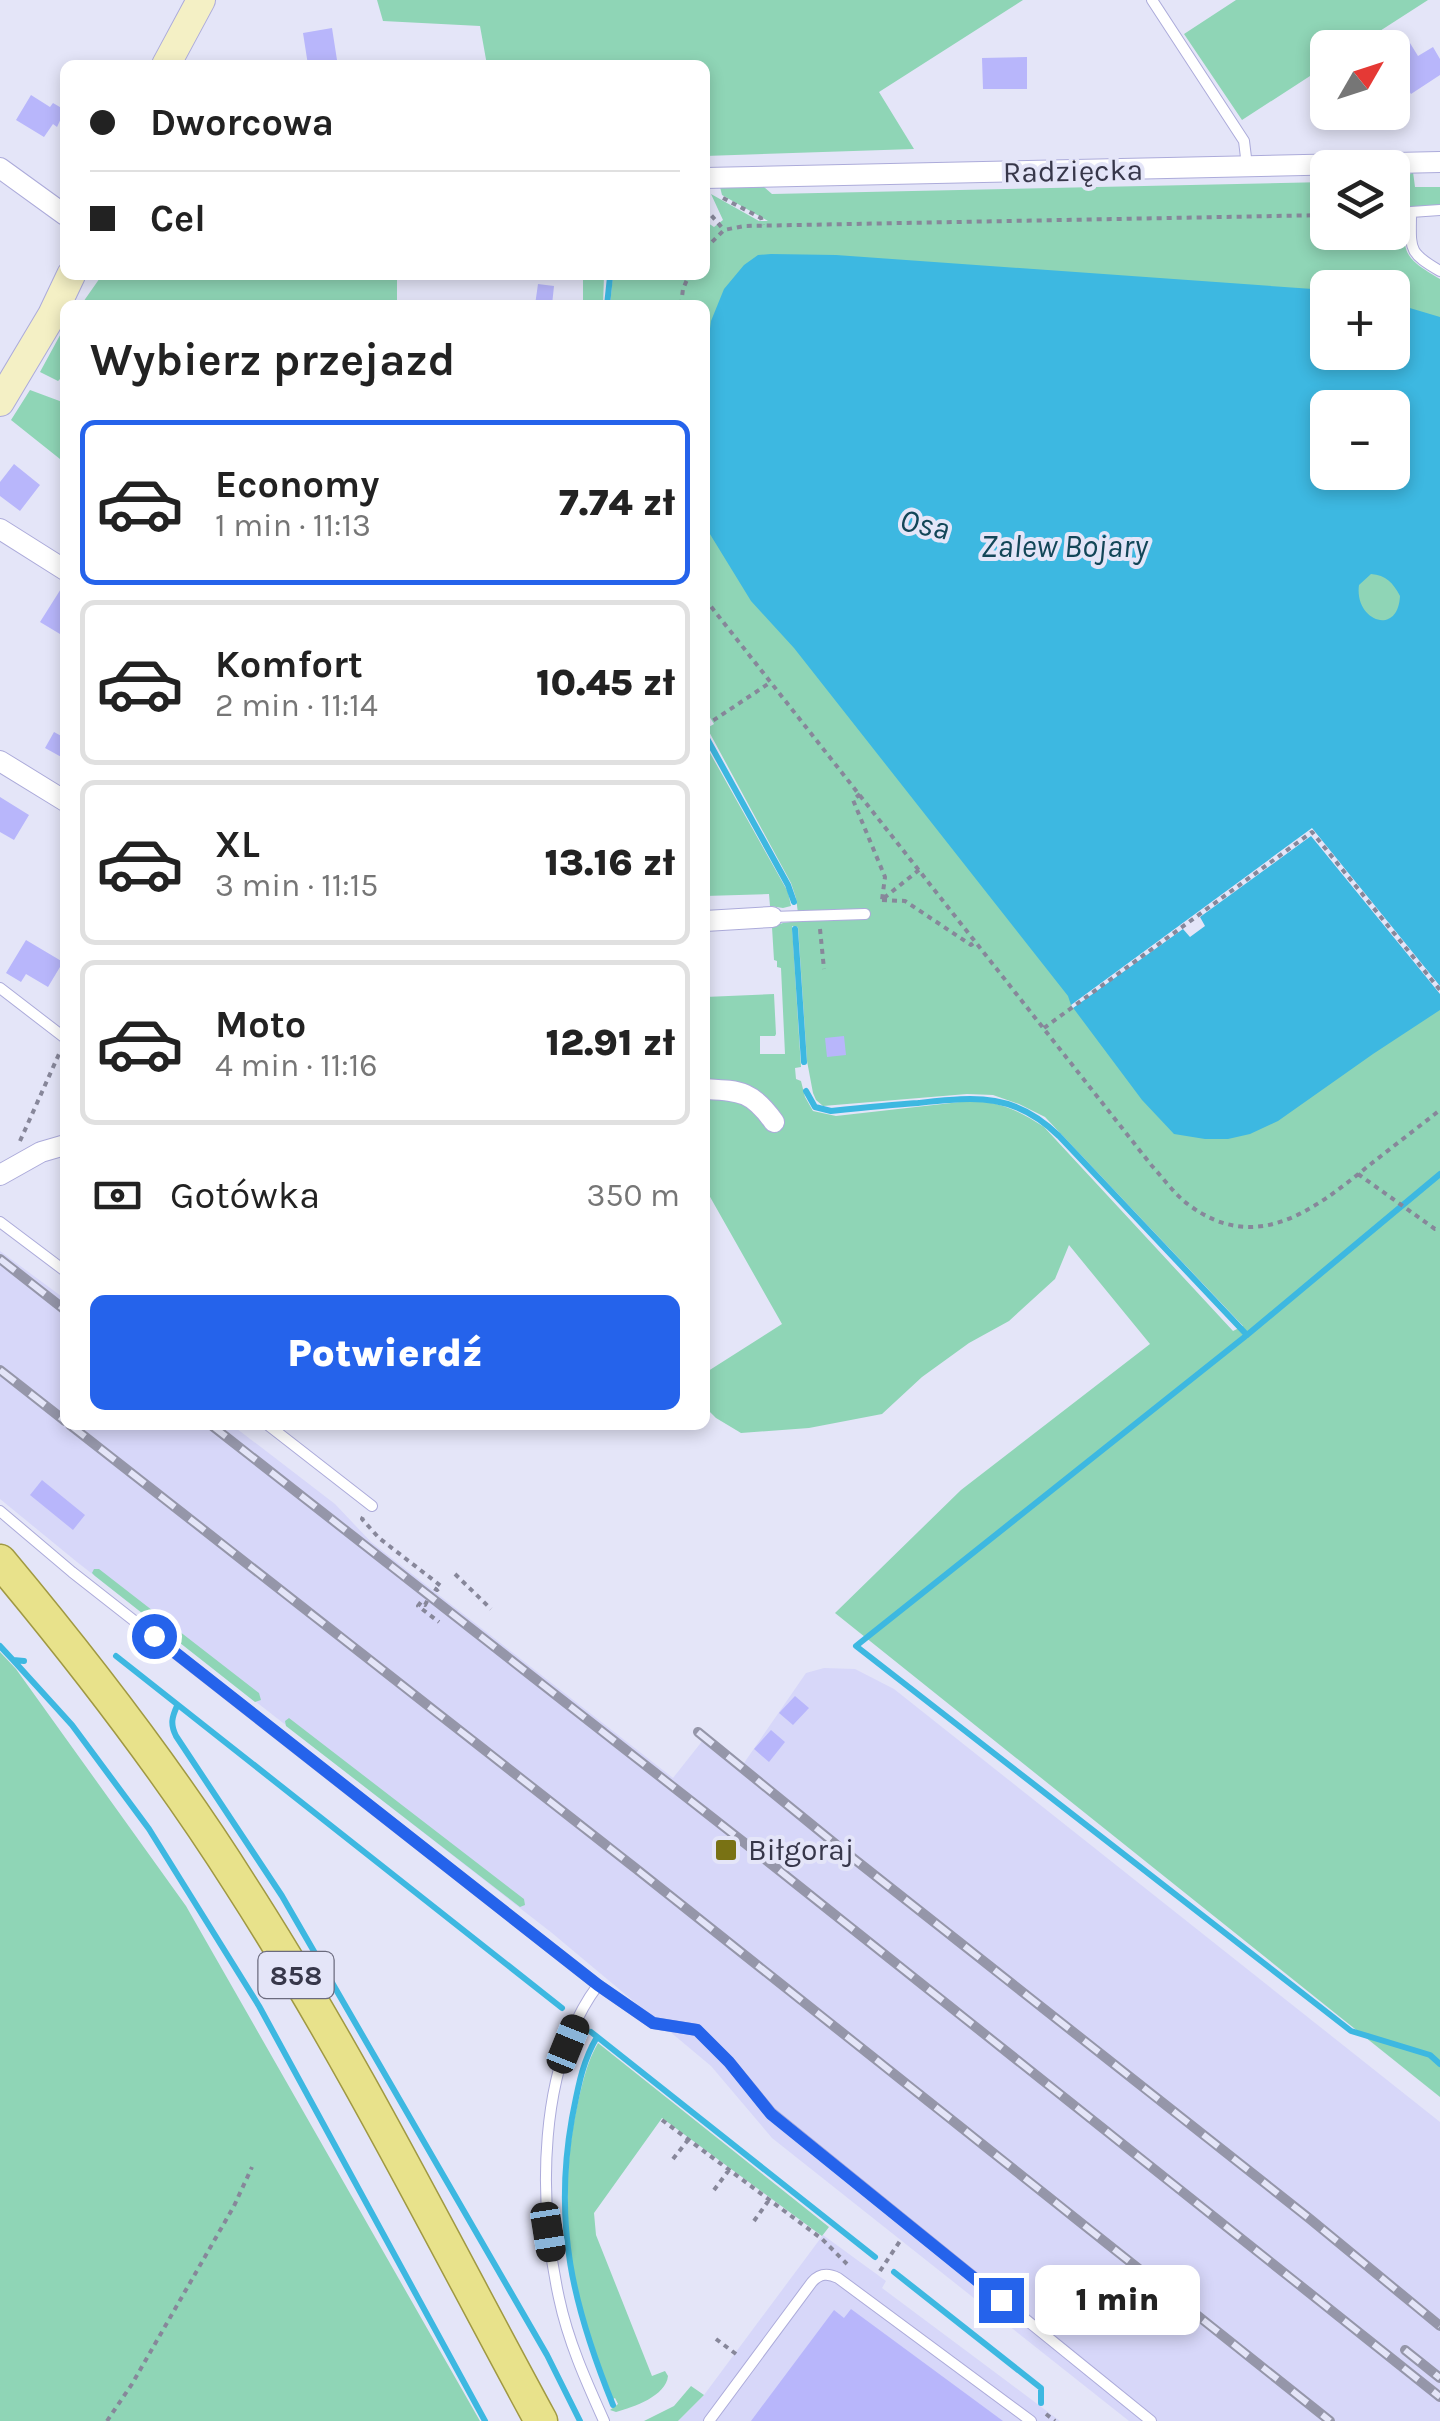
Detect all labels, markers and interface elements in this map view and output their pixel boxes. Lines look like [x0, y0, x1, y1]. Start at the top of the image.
north arrow [1310, 30, 1410, 130]
map controls [1310, 30, 1410, 490]
text: Dworcowa [150, 100, 334, 145]
button: layers [1310, 150, 1410, 250]
street label: Radzięcka [1003, 152, 1143, 190]
text: Cel [150, 196, 206, 241]
button: + [1310, 270, 1410, 370]
text: Wybierz przejazd [90, 334, 455, 386]
button: − [1310, 390, 1410, 490]
icon: car [95, 458, 185, 548]
text: Economy [215, 462, 379, 507]
text: 7.74 zł [559, 480, 675, 525]
water label: Osa [897, 501, 953, 548]
text: 1 min · 11:13 [215, 507, 371, 544]
water label: Zalew Bojary [980, 528, 1149, 565]
icon: car [95, 638, 185, 728]
text: Komfort [215, 642, 363, 687]
text: 10.45 zł [536, 660, 675, 705]
text: 2 min · 11:14 [215, 687, 378, 724]
icon: car [95, 818, 185, 908]
text: XL [215, 822, 260, 867]
text: 13.16 zł [544, 840, 675, 885]
text: 3 min · 11:15 [215, 867, 378, 904]
icon: car [95, 998, 185, 1088]
text: Moto [215, 1002, 306, 1047]
text: 12.91 zł [545, 1020, 675, 1065]
text: 4 min · 11:16 [215, 1047, 378, 1084]
icon: cash [90, 1168, 145, 1223]
text: Gotówka [170, 1173, 320, 1218]
text: 350 m [587, 1177, 680, 1214]
button: Potwierdź [90, 1295, 680, 1410]
route start [132, 1614, 177, 1659]
place label: Biłgoraj [748, 1832, 854, 1868]
marker: Biłgoraj [713, 1837, 739, 1863]
road number: 858 [258, 1952, 334, 1998]
car [543, 2011, 593, 2077]
car [528, 2200, 568, 2264]
callout: 1 min [1036, 2265, 1201, 2335]
route end [979, 2278, 1024, 2323]
text: 1 min [1076, 2281, 1159, 2318]

